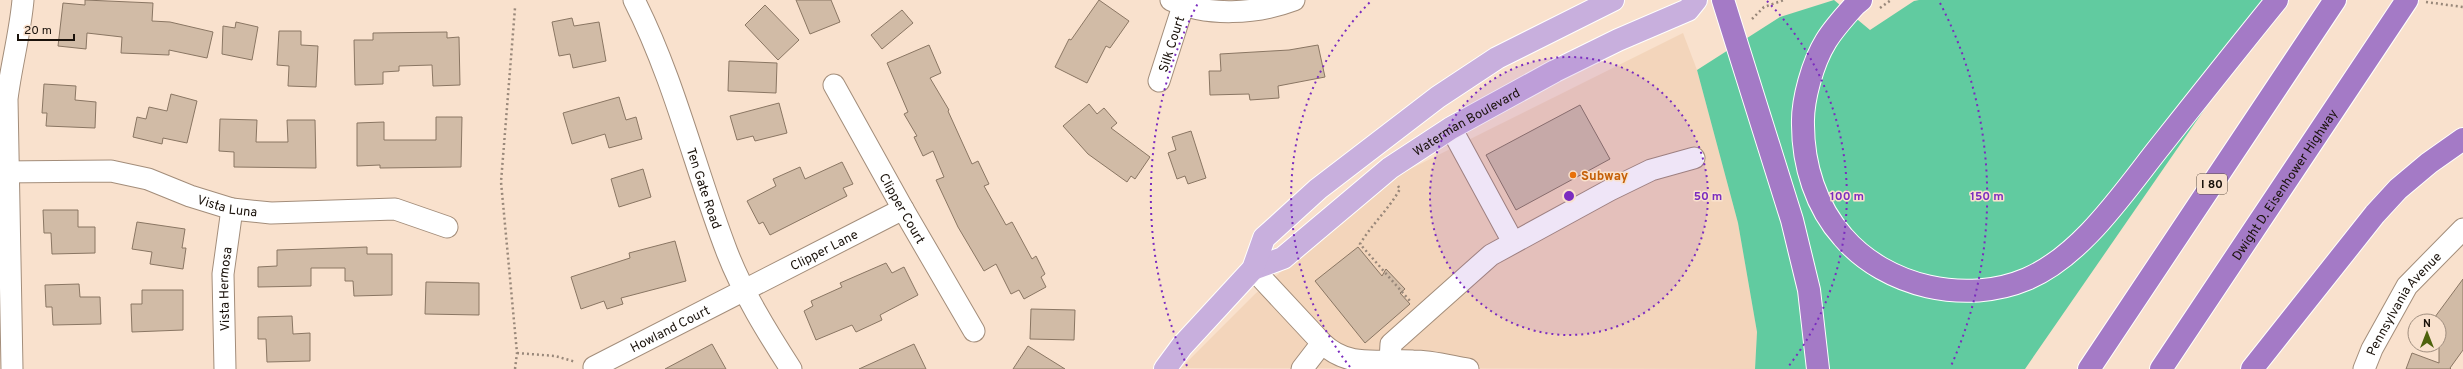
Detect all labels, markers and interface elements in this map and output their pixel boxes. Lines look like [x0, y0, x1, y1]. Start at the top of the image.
street label: Silk Court [1156, 14, 1189, 74]
scale bar [18, 16, 74, 42]
text: 20 m [24, 23, 52, 39]
street label: Waterman Boulevard [1411, 86, 1523, 161]
street label: Dwight D. Eisenhower Highway [2230, 107, 2342, 264]
street label: Ten Gate Road [682, 146, 724, 231]
place label: Subway [1581, 169, 1629, 185]
marker: Subway [1568, 170, 1578, 180]
street label: Clipper Court [875, 171, 928, 247]
road number: I 80 [2197, 174, 2227, 194]
centre of rings [1562, 189, 1576, 203]
text: 50 m [1694, 189, 1722, 205]
text: 100 m [1830, 189, 1864, 205]
text: 150 m [1970, 189, 2004, 205]
street label: Vista Luna [195, 193, 258, 222]
street label: Clipper Lane [788, 227, 861, 275]
street label: Vista Hermosa [217, 246, 237, 332]
street label: Pennsylvania Avenue [2364, 250, 2446, 358]
street label: Howland Court [628, 303, 713, 357]
north arrow [2407, 313, 2447, 353]
text: N [2423, 317, 2431, 331]

